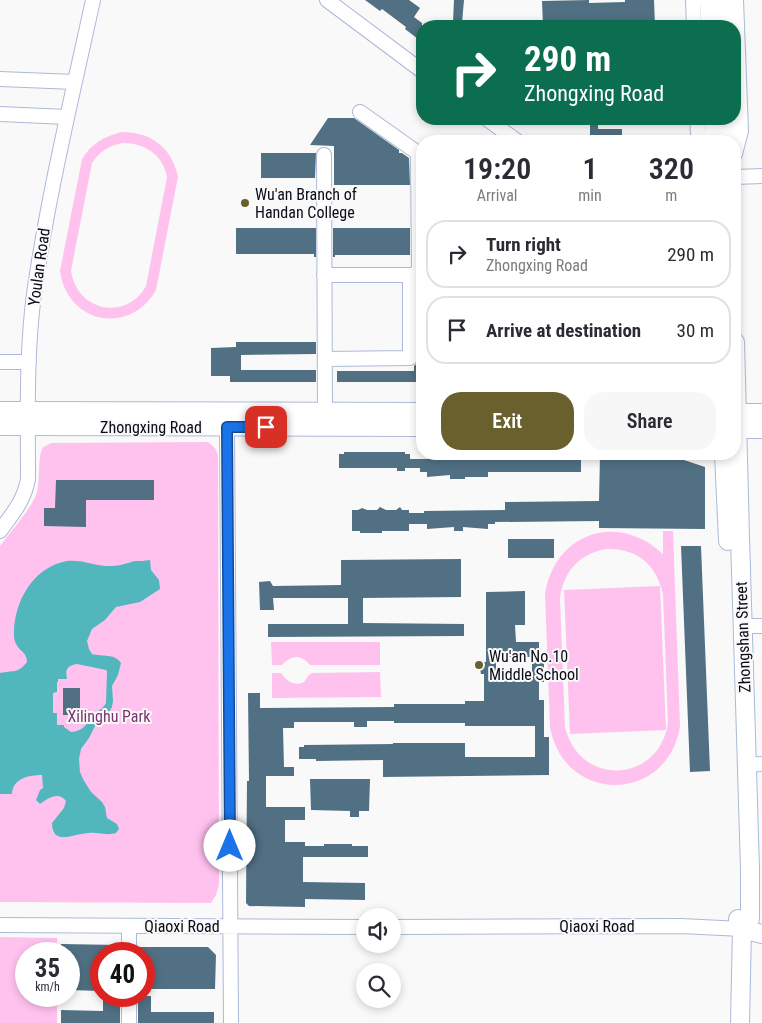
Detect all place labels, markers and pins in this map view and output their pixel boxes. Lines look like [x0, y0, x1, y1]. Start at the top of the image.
place label: Wu'an Branch of Handan College [255, 185, 357, 222]
marker: Wu'an Branch of Handan College [239, 197, 251, 209]
pin [245, 406, 287, 448]
place label: Wu'an No.10 Middle School [489, 647, 579, 684]
marker: Wu'an No.10 Middle School [473, 659, 485, 671]

